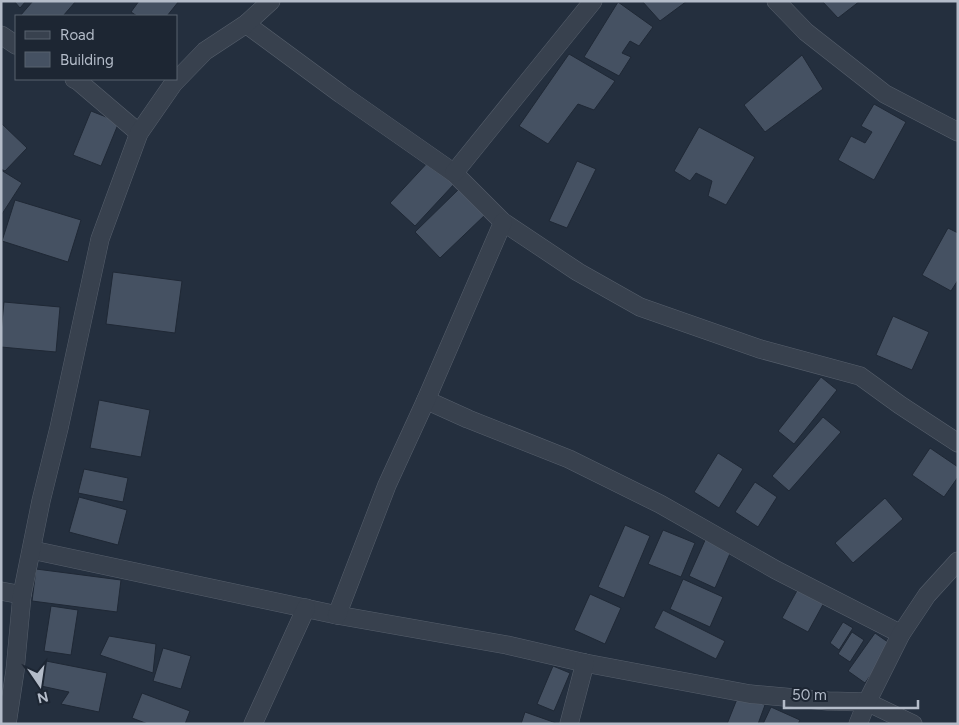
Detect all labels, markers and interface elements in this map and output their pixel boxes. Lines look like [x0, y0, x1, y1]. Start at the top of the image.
legend [15, 15, 178, 80]
text: Road [60, 26, 95, 44]
text: Building [60, 51, 114, 69]
north arrow [15, 660, 65, 710]
scale bar [784, 678, 918, 710]
text: 50 m [792, 686, 827, 704]
text: N [36, 688, 50, 707]

